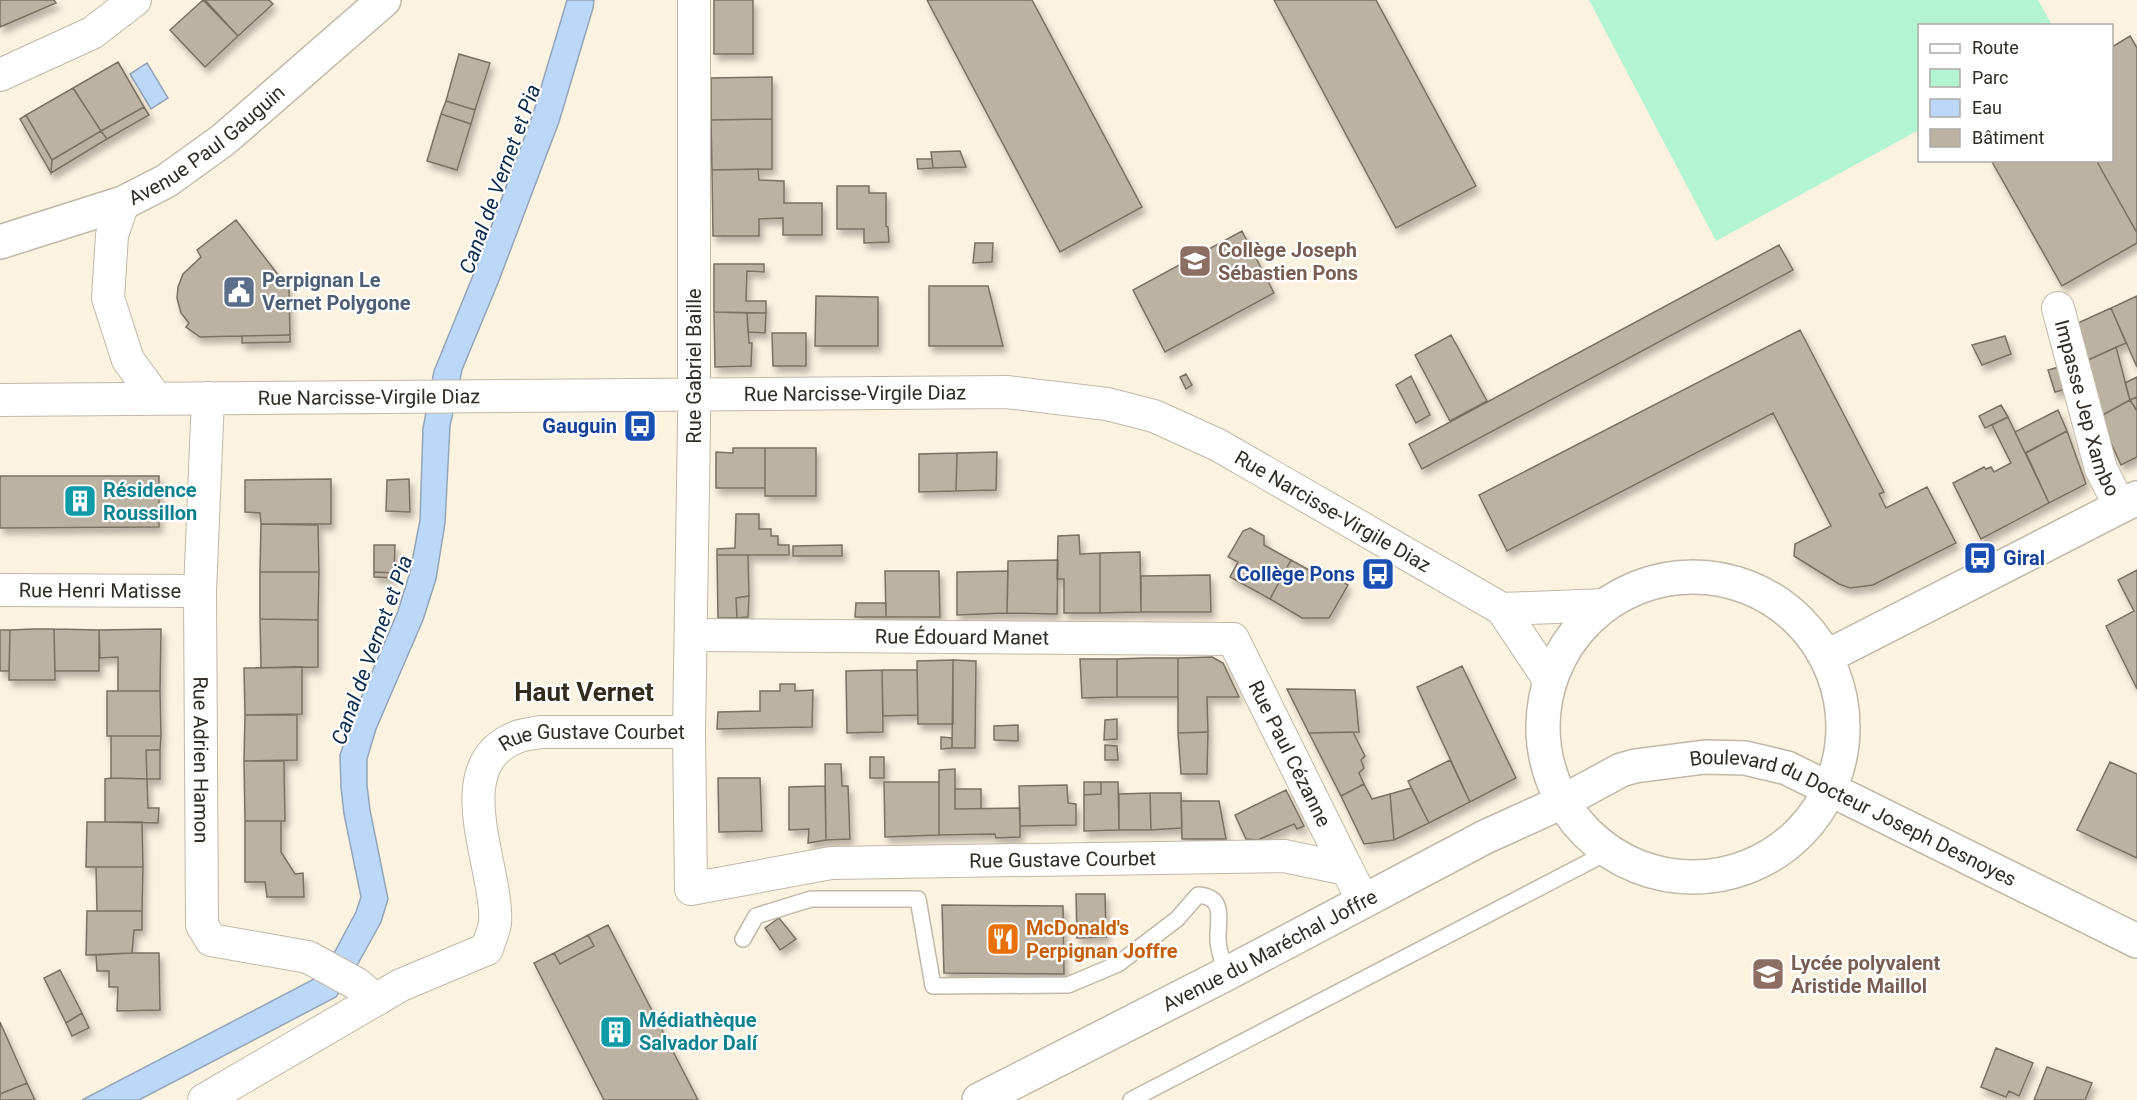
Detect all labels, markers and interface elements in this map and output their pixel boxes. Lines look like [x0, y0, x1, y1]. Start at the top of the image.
legend [1918, 24, 2113, 162]
text: Route [1972, 37, 2019, 58]
text: Parc [1972, 67, 2008, 88]
street label: Avenue Paul Gauguin [124, 80, 289, 210]
water label: Canal de Vernet et Pia [455, 81, 545, 277]
text: Eau [1972, 97, 2002, 118]
text: Bâtiment [1972, 127, 2045, 148]
place label: Collège Joseph Sébastien Pons [1218, 238, 1358, 285]
school or university icon: Collège Joseph Sébastien Pons [1177, 243, 1213, 279]
place label: Perpignan Le Vernet Polygone [262, 268, 411, 315]
public building icon: Perpignan Le Vernet Polygone [221, 274, 257, 310]
street label: Rue Gabriel Baille [682, 288, 706, 444]
street label: Impasse Jep Xambo [2050, 317, 2125, 500]
street label: Rue Narcisse-Virgile Diaz [744, 380, 966, 406]
street label: Rue Narcisse-Virgile Diaz [258, 384, 480, 410]
bus stop icon: Gauguin [622, 408, 658, 444]
place label: Gauguin [542, 414, 617, 438]
street label: Rue Narcisse-Virgile Diaz [1230, 445, 1435, 577]
place label: Résidence Roussillon [103, 478, 197, 525]
building icon: Résidence Roussillon [62, 483, 98, 519]
bus stop icon: Giral [1962, 540, 1998, 576]
place label: Giral [2003, 546, 2045, 570]
water label: Canal de Vernet et Pia [327, 552, 417, 748]
bus stop icon: Collège Pons [1360, 556, 1396, 592]
place label: Collège Pons [1237, 562, 1355, 586]
street label: Rue Henri Matisse [19, 578, 181, 603]
street label: Rue Édouard Manet [875, 624, 1049, 650]
street label: Rue Adrien Hamon [189, 676, 214, 843]
street label: Rue Paul Cézanne [1243, 676, 1336, 831]
district label: Haut Vernet [514, 677, 654, 707]
street label: Rue Gustave Courbet [494, 720, 685, 756]
street label: Boulevard du Docteur Joseph Desnoyes [1688, 745, 2020, 891]
street label: Rue Gustave Courbet [969, 846, 1156, 873]
street label: Avenue du Maréchal Joffre [1158, 884, 1381, 1016]
place label: McDonald's Perpignan Joffre [1026, 916, 1178, 963]
restaurant icon: McDonald's Perpignan Joffre [985, 921, 1021, 957]
place label: Lycée polyvalent Aristide Maillol [1791, 951, 1940, 998]
school or university icon: Lycée polyvalent Aristide Maillol [1750, 956, 1786, 992]
place label: Médiathèque Salvador Dalí [639, 1008, 759, 1055]
building icon: Médiathèque Salvador Dalí [598, 1014, 634, 1050]

